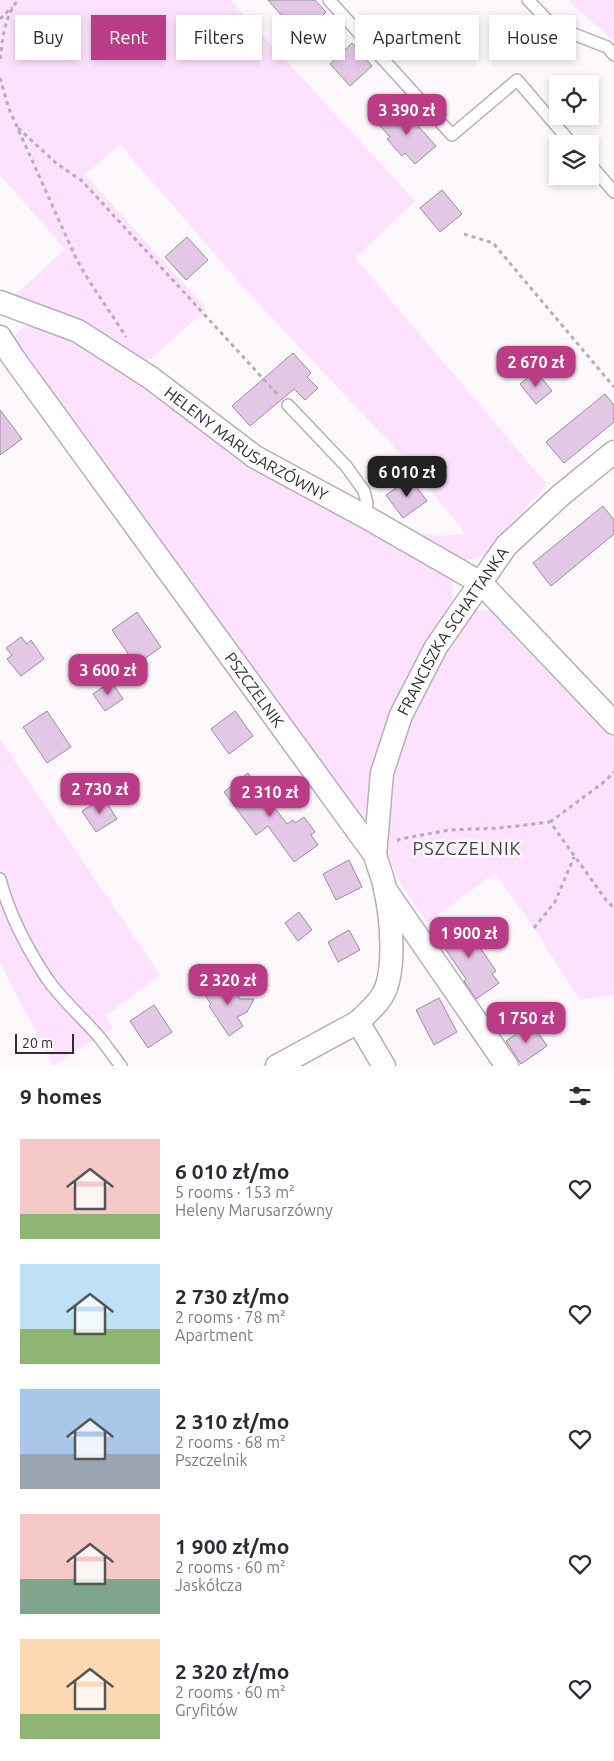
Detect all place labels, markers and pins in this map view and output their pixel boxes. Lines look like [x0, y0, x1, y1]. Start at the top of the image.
pin: 3 390 zł [355, 94, 459, 136]
pin: 2 670 zł [484, 346, 588, 388]
pin: 6 010 zł [355, 456, 459, 498]
pin: 3 600 zł [56, 654, 160, 696]
pin: 2 730 zł [48, 772, 152, 815]
pin: 2 310 zł [218, 776, 322, 818]
pin: 1 900 zł [417, 916, 521, 959]
pin: 2 320 zł [176, 964, 280, 1006]
pin: 1 750 zł [474, 1002, 578, 1044]

